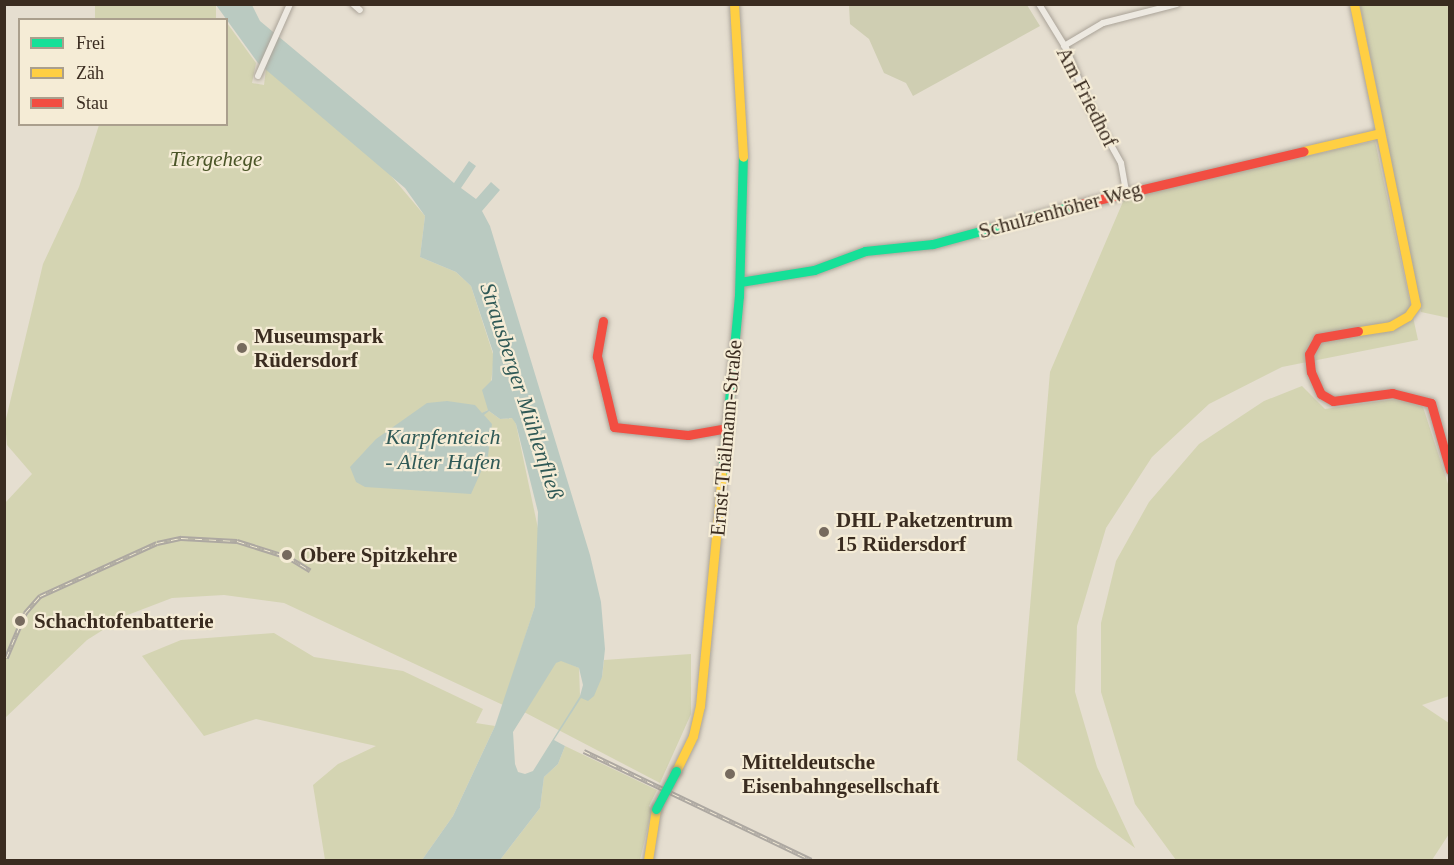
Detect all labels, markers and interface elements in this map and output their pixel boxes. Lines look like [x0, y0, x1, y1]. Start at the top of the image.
legend [18, 18, 228, 126]
text: Frei [76, 33, 105, 53]
street label: Am Friedhof [1051, 43, 1123, 151]
text: Zäh [76, 63, 104, 83]
text: Stau [76, 93, 108, 113]
park label: Tiergehege [170, 146, 262, 172]
street label: Schulzenhöher Weg [976, 176, 1144, 244]
water label: Strausberger Mühlenfließ [475, 280, 569, 502]
place label: Museumspark Rüdersdorf [254, 323, 384, 373]
street label: Ernst-Thälmann-Straße [705, 339, 747, 537]
marker: Museumspark Rüdersdorf [235, 341, 249, 355]
water label: Karpfenteich - Alter Hafen [385, 423, 501, 475]
place label: DHL Paketzentrum 15 Rüdersdorf [836, 507, 1014, 557]
marker: DHL Paketzentrum 15 Rüdersdorf [817, 525, 831, 539]
place label: Obere Spitzkehre [300, 542, 457, 568]
marker: Obere Spitzkehre [278, 546, 296, 564]
place label: Schachtofenbatterie [34, 608, 214, 634]
marker: Schachtofenbatterie [11, 612, 29, 630]
place label: Mitteldeutsche Eisenbahngesellschaft [742, 749, 939, 799]
marker: Mitteldeutsche Eisenbahngesellschaft [723, 767, 737, 781]

